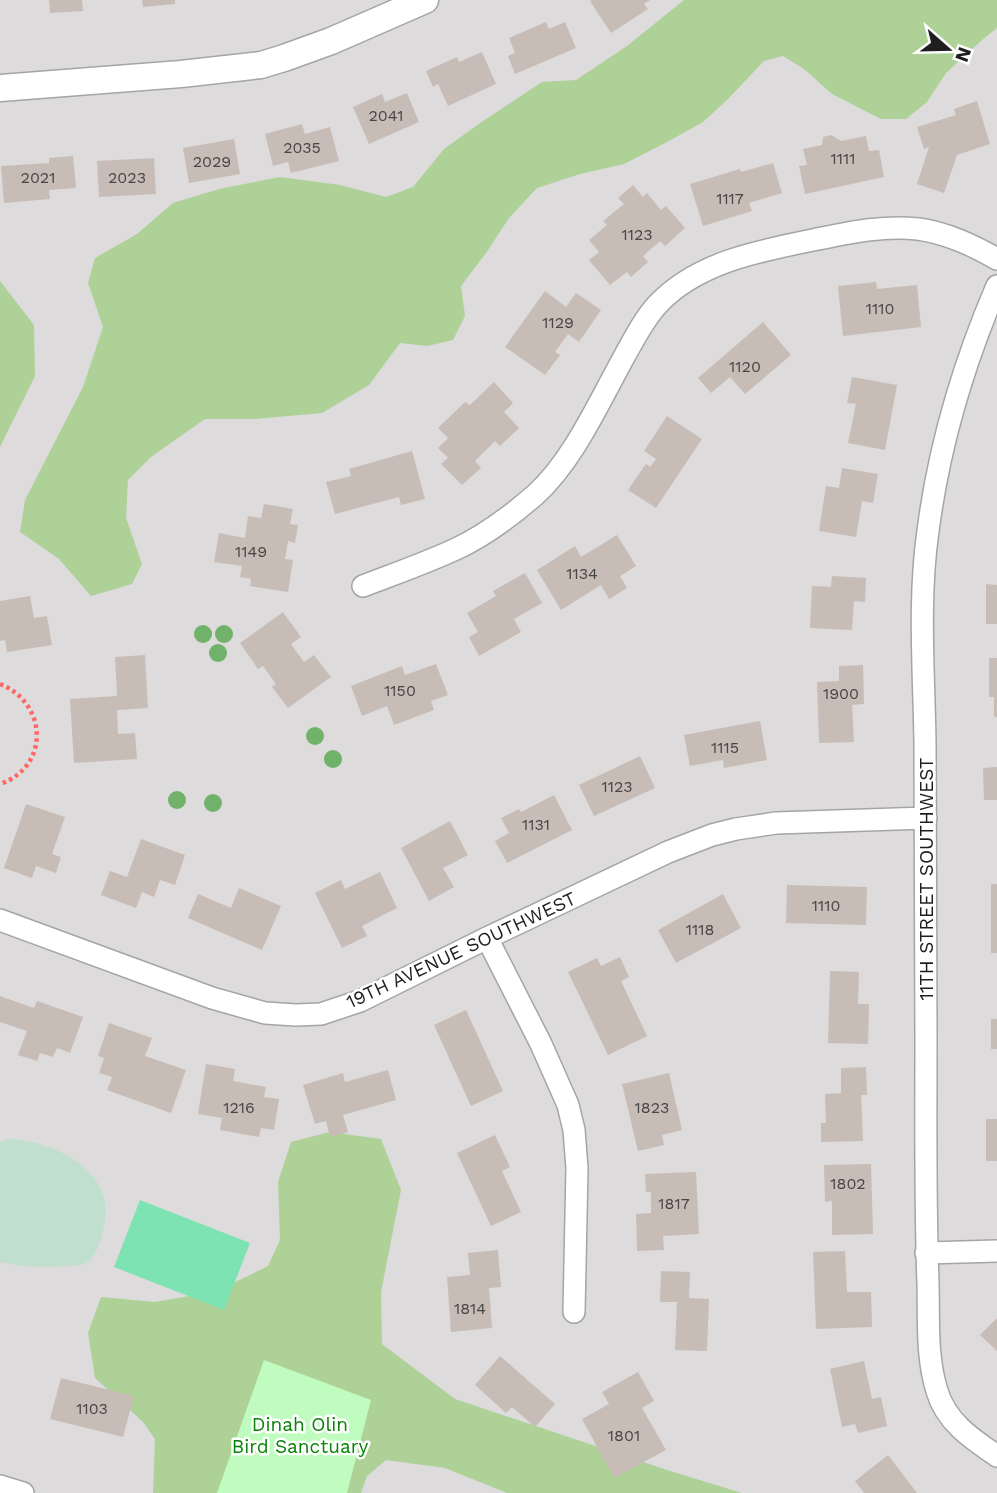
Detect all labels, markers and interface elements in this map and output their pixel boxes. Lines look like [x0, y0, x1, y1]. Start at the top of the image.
north arrow [913, 14, 983, 84]
text: N [950, 44, 977, 65]
house number: 2041 [368, 106, 404, 125]
house number: 2035 [283, 138, 321, 157]
house number: 1111 [831, 149, 855, 168]
house number: 2029 [193, 152, 231, 171]
house number: 2021 [21, 168, 55, 187]
house number: 2023 [108, 168, 146, 187]
house number: 1117 [716, 189, 744, 208]
house number: 1123 [621, 225, 653, 244]
house number: 1110 [866, 299, 894, 318]
house number: 1129 [542, 313, 574, 332]
house number: 1120 [729, 357, 761, 376]
house number: 1149 [235, 542, 267, 561]
house number: 1134 [566, 564, 598, 583]
house number: 1150 [384, 681, 416, 700]
house number: 1900 [823, 684, 859, 703]
house number: 1115 [711, 738, 739, 757]
street label: 11TH STREET SOUTHWEST [915, 758, 938, 1000]
house number: 1123 [601, 777, 633, 796]
house number: 1131 [522, 815, 550, 834]
street label: 19TH AVENUE SOUTHWEST [343, 887, 579, 1013]
house number: 1110 [812, 896, 840, 915]
house number: 1118 [686, 920, 714, 939]
house number: 1216 [223, 1098, 255, 1117]
house number: 1823 [635, 1098, 669, 1117]
house number: 1802 [830, 1174, 866, 1193]
house number: 1817 [658, 1194, 690, 1213]
house number: 1814 [454, 1299, 486, 1318]
house number: 1103 [76, 1399, 108, 1418]
park label: Dinah Olin Bird Sanctuary [232, 1413, 368, 1458]
house number: 1801 [608, 1426, 640, 1445]

